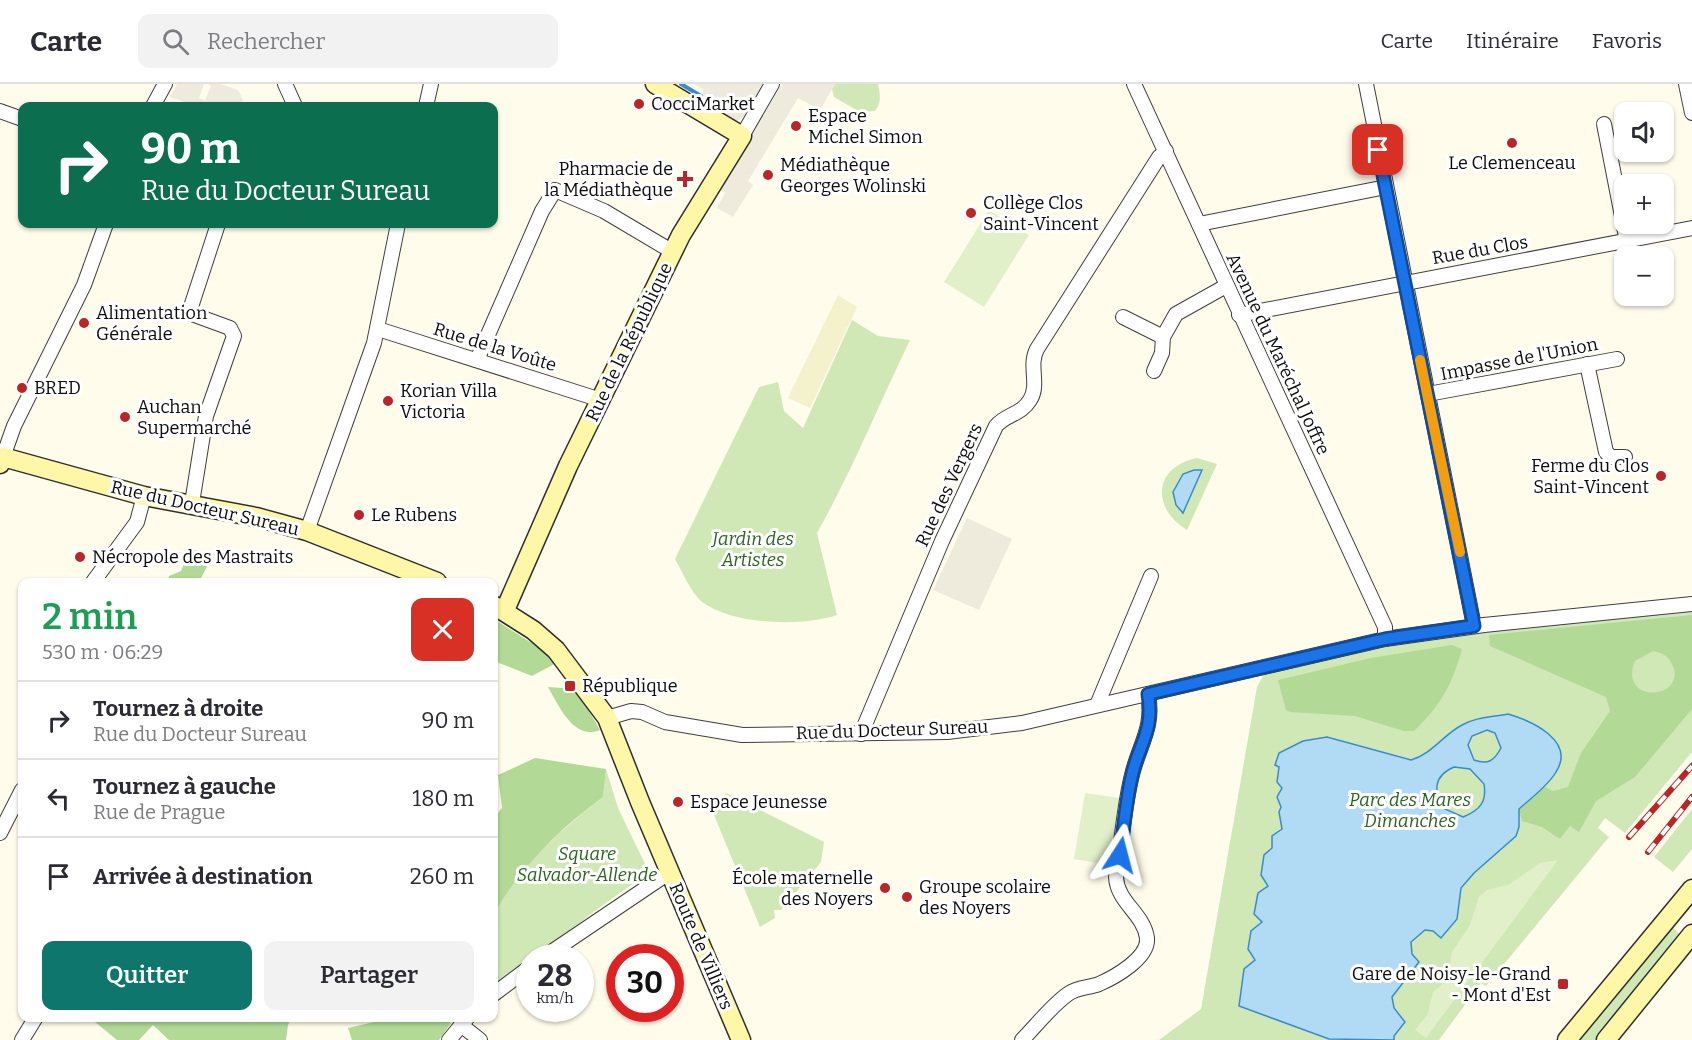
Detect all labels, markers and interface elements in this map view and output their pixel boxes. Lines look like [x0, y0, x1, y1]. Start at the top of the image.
search box [138, 14, 558, 68]
text: Carte [30, 25, 102, 58]
icon: search [159, 25, 192, 58]
text: Rechercher [207, 28, 325, 55]
text: Carte [1380, 28, 1433, 54]
text: Itinéraire [1466, 28, 1559, 54]
text: Favoris [1592, 28, 1662, 54]
place label: CocciMarket [651, 93, 755, 115]
marker: CocciMarket [632, 97, 646, 111]
map controls [1614, 102, 1674, 306]
button: sound [1614, 102, 1674, 162]
place label: Espace Michel Simon [808, 105, 923, 148]
marker: Espace Michel Simon [789, 119, 803, 133]
text: 90 m [141, 124, 240, 174]
pin [1352, 124, 1403, 175]
icon: right [42, 126, 120, 204]
icon: arrive [1361, 133, 1394, 166]
marker: Le Clemenceau [1505, 136, 1519, 150]
place label: Le Clemenceau [1448, 152, 1576, 174]
place label: Médiathèque Georges Wolinski [780, 154, 926, 197]
place label: Pharmacie de la Médiathèque [545, 158, 673, 201]
marker: Médiathèque Georges Wolinski [761, 168, 775, 182]
marker: Pharmacie de la Médiathèque [678, 172, 692, 186]
button: + [1614, 174, 1674, 234]
text: Rue du Docteur Sureau [141, 175, 430, 207]
place label: Collège Clos Saint-Vincent [983, 192, 1099, 235]
marker: Collège Clos Saint-Vincent [964, 206, 978, 220]
street label: Rue du Clos [1430, 231, 1530, 269]
button: − [1614, 246, 1674, 306]
street label: Avenue du Maréchal Joffre [1222, 250, 1334, 458]
street label: Rue de la République [581, 259, 677, 425]
place label: Alimentation Générale [96, 302, 208, 345]
marker: Alimentation Générale [77, 316, 91, 330]
street label: Rue de la Voûte [431, 318, 559, 376]
street label: Impasse de l'Union [1438, 333, 1600, 385]
place label: BRED [34, 377, 81, 399]
place label: Korian Villa Victoria [400, 380, 497, 423]
marker: BRED [15, 381, 29, 395]
marker: Korian Villa Victoria [381, 394, 395, 408]
place label: Auchan Supermarché [137, 396, 251, 439]
marker: Auchan Supermarché [118, 410, 132, 424]
street label: Rue des Vergers [911, 420, 987, 550]
place label: Ferme du Clos Saint-Vincent [1531, 455, 1649, 498]
marker: Ferme du Clos Saint-Vincent [1654, 469, 1668, 483]
street label: Rue du Docteur Sureau [109, 476, 301, 540]
place label: Le Rubens [371, 504, 457, 526]
marker: Le Rubens [352, 508, 366, 522]
park label: Jardin des Artistes [710, 528, 794, 571]
place label: Nécropole des Mastraits [92, 546, 293, 568]
marker: Nécropole des Mastraits [73, 550, 87, 564]
text: 2 min [42, 595, 137, 639]
button: close [411, 598, 474, 661]
text: 530 m · 06:29 [42, 640, 163, 664]
place label: République [582, 675, 678, 697]
marker: République [563, 679, 577, 693]
text: Tournez à droite [93, 695, 263, 722]
icon: right [42, 704, 75, 737]
text: 90 m [422, 707, 474, 734]
street label: Rue du Docteur Sureau [795, 716, 989, 744]
text: Rue du Docteur Sureau [93, 722, 307, 746]
text: Tournez à gauche [93, 773, 276, 800]
icon: left [42, 782, 75, 815]
text: 180 m [412, 785, 474, 812]
park label: Parc des Mares Dimanches [1349, 789, 1471, 832]
place label: Espace Jeunesse [690, 791, 827, 813]
marker: Espace Jeunesse [671, 795, 685, 809]
text: Rue de Prague [93, 800, 225, 824]
position arrow [1088, 823, 1152, 887]
park label: Square Salvador-Allende [517, 843, 657, 886]
icon: arrive [42, 860, 75, 893]
text: Arrivée à destination [93, 863, 313, 890]
text: 260 m [410, 863, 474, 890]
place label: École maternelle des Noyers [732, 866, 873, 910]
place label: Groupe scolaire des Noyers [919, 876, 1051, 919]
street label: Route de Villiers [664, 879, 738, 1013]
marker: École maternelle des Noyers [878, 881, 892, 895]
marker: Groupe scolaire des Noyers [900, 890, 914, 904]
button: Quitter [42, 941, 252, 1010]
button: Partager [264, 941, 474, 1010]
speed limit sign: 30 [606, 944, 684, 1022]
text: 28 [538, 958, 572, 994]
place label: Gare de Noisy-le-Grand - Mont d'Est [1352, 963, 1551, 1006]
marker: Gare de Noisy-le-Grand - Mont d'Est [1556, 977, 1570, 991]
text: km/h [536, 989, 574, 1007]

